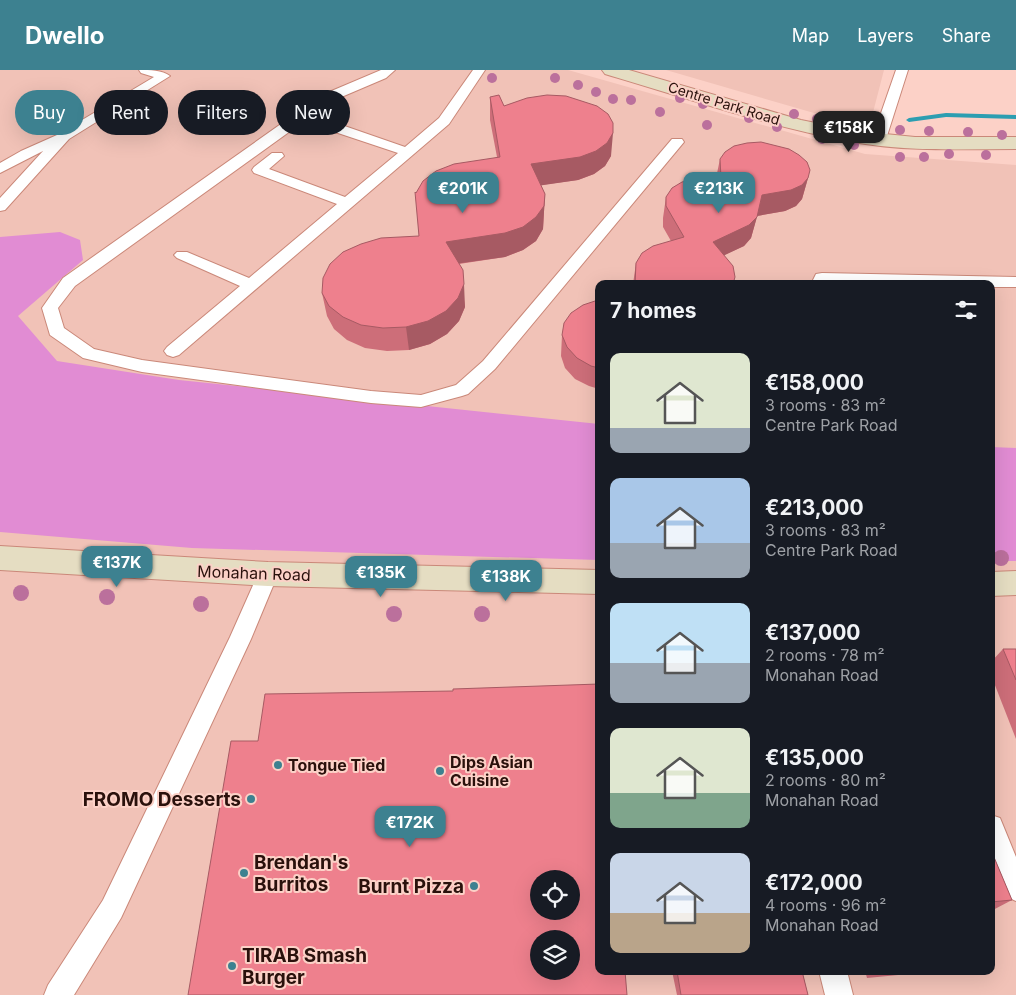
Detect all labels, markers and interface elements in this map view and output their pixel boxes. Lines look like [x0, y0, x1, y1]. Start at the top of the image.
text: Dwello [25, 21, 104, 50]
text: Map [792, 25, 829, 46]
text: Layers [857, 25, 914, 46]
text: Share [942, 25, 991, 46]
street label: Centre Park Road [666, 78, 782, 128]
chip: Buy [15, 90, 84, 135]
chip: Rent [94, 90, 168, 135]
chip: Filters [178, 90, 266, 135]
chip: New [276, 90, 350, 135]
pin: €158K [814, 111, 884, 153]
text: €158K [824, 117, 874, 137]
pin: €201K [428, 172, 498, 214]
pin: €213K [684, 172, 754, 214]
text: €201K [438, 178, 488, 198]
text: €213K [694, 178, 744, 198]
icon: filters [952, 296, 980, 324]
text: 7 homes [610, 298, 697, 323]
text: €158,000 [765, 370, 864, 395]
icon: home [650, 373, 710, 433]
text: 3 rooms · 83 m² [765, 395, 886, 415]
text: Centre Park Road [765, 415, 898, 435]
text: €213,000 [765, 495, 864, 520]
icon: home [650, 498, 710, 558]
text: 3 rooms · 83 m² [765, 520, 886, 540]
text: Centre Park Road [765, 540, 898, 560]
pin: €137K [82, 546, 152, 588]
text: €137K [93, 552, 142, 572]
pin: €135K [346, 556, 416, 598]
pin: €138K [471, 560, 541, 602]
street label: Monahan Road [197, 561, 311, 585]
text: €135K [356, 562, 406, 582]
text: €138K [481, 566, 531, 586]
text: €137,000 [765, 620, 860, 645]
icon: home [650, 623, 710, 683]
text: 2 rooms · 78 m² [765, 645, 885, 665]
text: Monahan Road [765, 665, 878, 685]
text: €135,000 [765, 745, 864, 770]
icon: home [650, 748, 710, 808]
place label: Dips Asian Cuisine [450, 752, 533, 790]
place label: Tongue Tied [288, 755, 385, 775]
marker: Tongue Tied [272, 759, 284, 771]
marker: Dips Asian Cuisine [434, 765, 446, 777]
text: 2 rooms · 80 m² [765, 770, 886, 790]
place label: FROMO Desserts [83, 788, 241, 811]
text: Monahan Road [765, 790, 878, 810]
marker: FROMO Desserts [245, 793, 257, 805]
pin: €172K [375, 806, 445, 848]
text: €172K [386, 812, 434, 832]
place label: Brendan's Burritos [254, 851, 348, 896]
marker: Brendan's Burritos [238, 867, 250, 879]
map controls [530, 870, 580, 980]
button: locate [530, 870, 580, 920]
text: €172,000 [765, 870, 863, 895]
icon: home [650, 873, 710, 933]
place label: Burnt Pizza [358, 875, 464, 898]
marker: Burnt Pizza [468, 880, 480, 892]
text: 4 rooms · 96 m² [765, 895, 886, 915]
text: Monahan Road [765, 915, 878, 935]
button: layers [530, 930, 580, 980]
place label: TIRAB Smash Burger [242, 944, 367, 989]
marker: TIRAB Smash Burger [226, 960, 238, 972]

